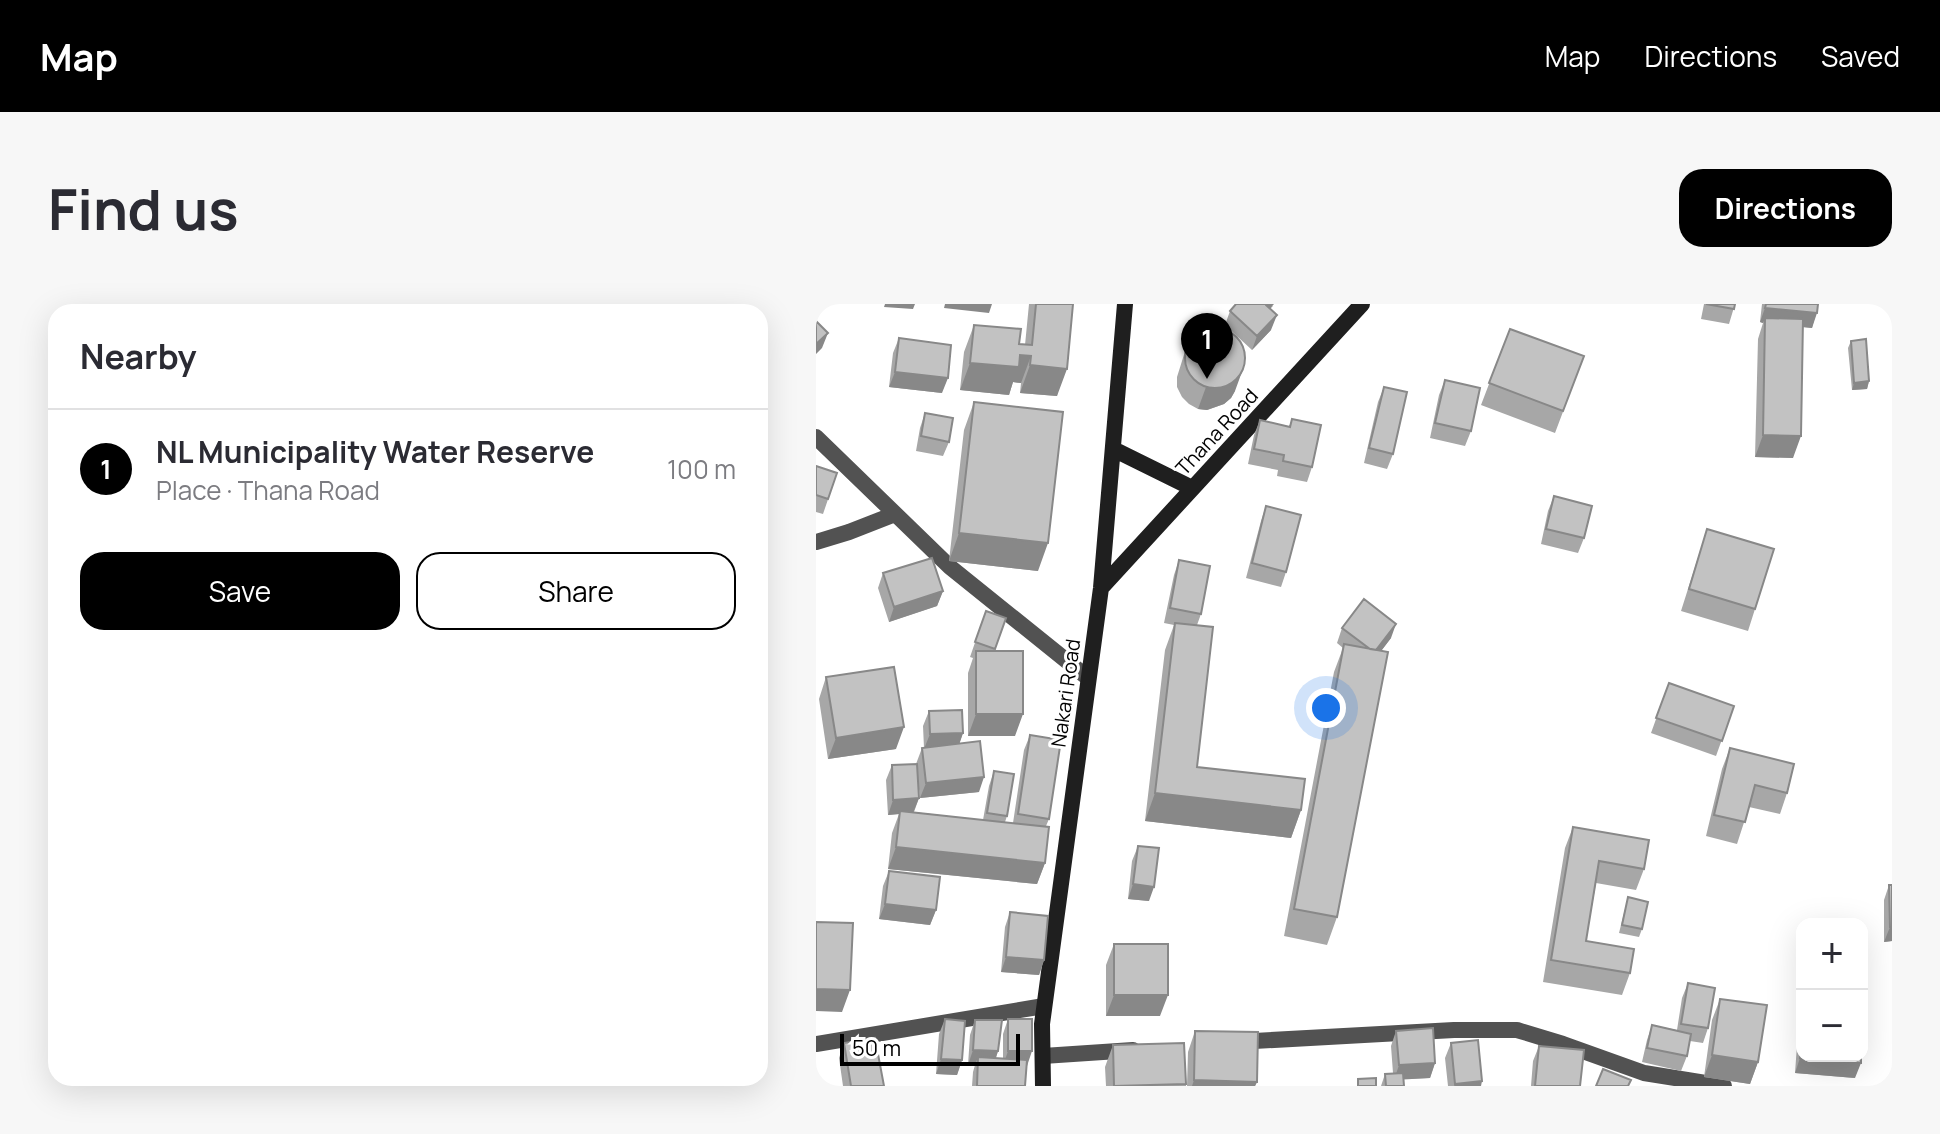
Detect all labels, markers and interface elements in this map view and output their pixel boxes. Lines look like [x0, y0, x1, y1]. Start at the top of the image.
text: Map [40, 30, 118, 82]
text: Map [1545, 37, 1600, 75]
text: Directions [1644, 37, 1777, 75]
text: Saved [1821, 37, 1900, 75]
button: Directions [1679, 169, 1892, 247]
text: Find us [48, 170, 239, 247]
pin: 1 [1181, 313, 1233, 379]
text: Nearby [80, 333, 196, 379]
street label: Thana Road [1169, 382, 1264, 481]
text: NL Municipality Water Reserve [156, 431, 594, 472]
text: 1 [100, 451, 112, 487]
text: 100 m [667, 451, 736, 487]
text: Place · Thana Road [156, 472, 380, 508]
button: Save [80, 552, 400, 630]
button: Share [416, 552, 736, 630]
street label: Nakari Road [1045, 637, 1086, 749]
your location [1306, 688, 1346, 728]
map controls [1796, 918, 1868, 1062]
button: + [1796, 918, 1868, 990]
button: − [1796, 990, 1868, 1062]
scale bar [840, 1030, 1020, 1066]
text: 50 m [852, 1033, 901, 1063]

